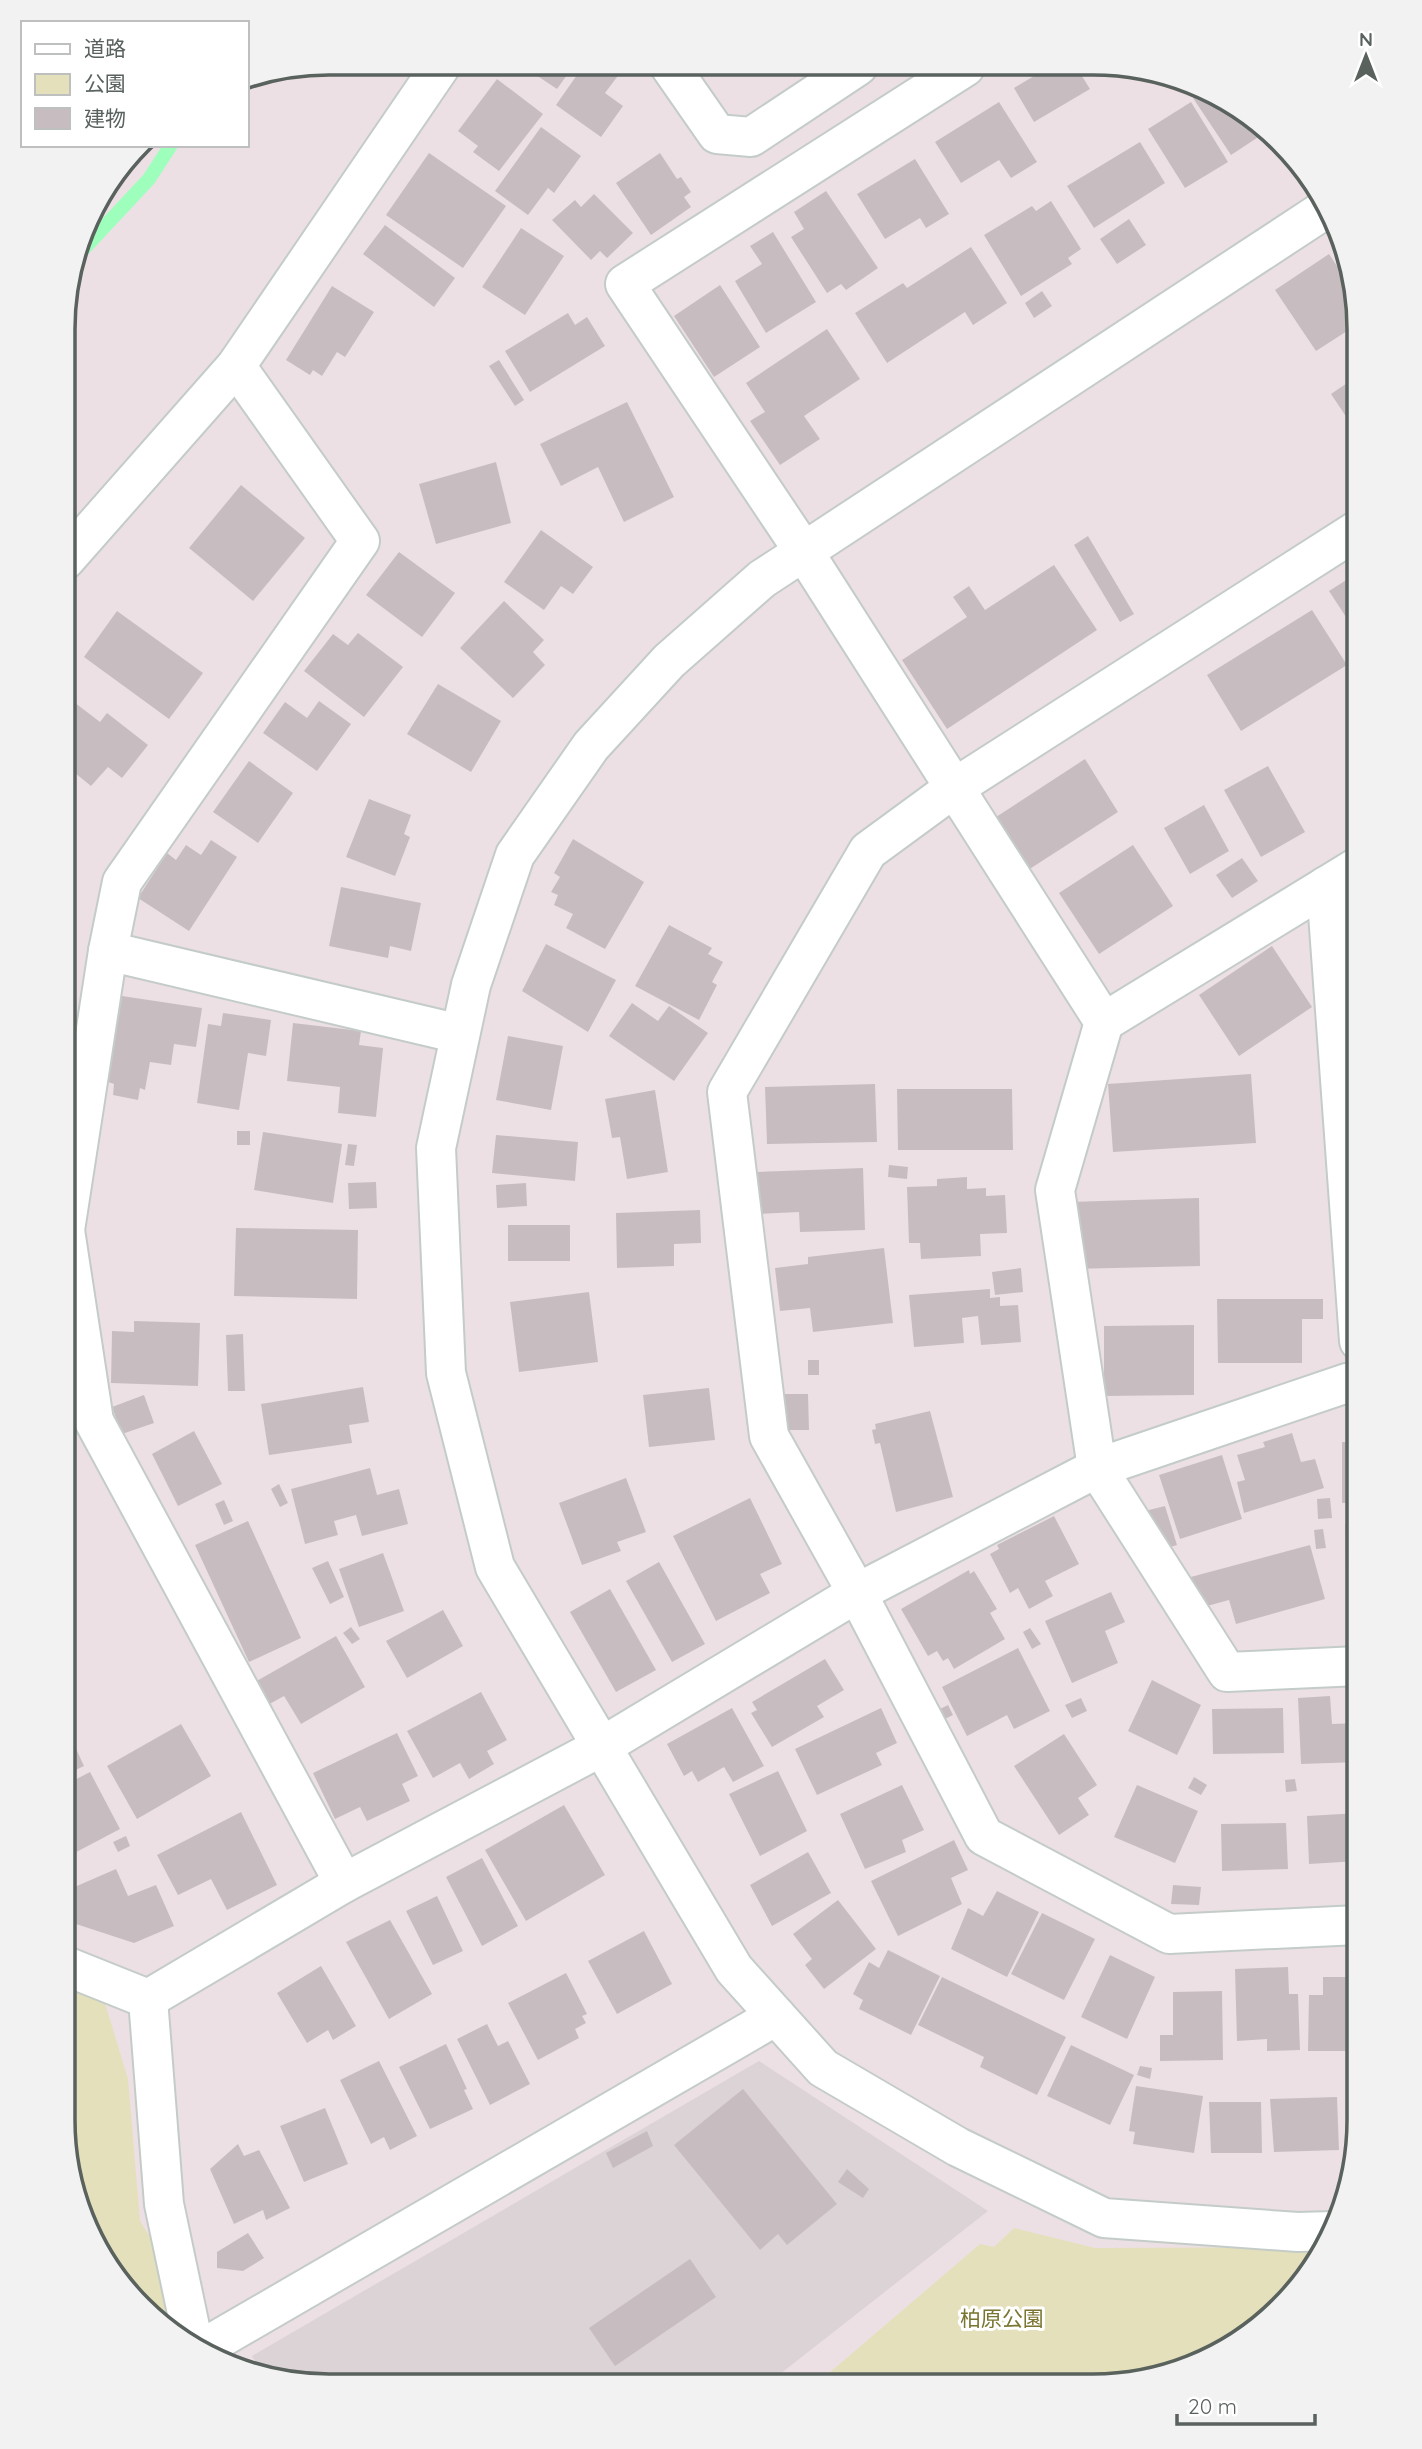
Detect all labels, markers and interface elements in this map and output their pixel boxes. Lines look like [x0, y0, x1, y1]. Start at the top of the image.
legend [21, 21, 248, 147]
north arrow [1331, 21, 1401, 91]
text: N [1359, 27, 1373, 51]
text: 道路 [84, 35, 126, 61]
text: 公園 [84, 70, 126, 96]
text: 建物 [84, 105, 126, 131]
park label: 柏原公園 [960, 2305, 1044, 2331]
scale bar [1177, 2382, 1315, 2426]
text: 20 m [1188, 2393, 1237, 2419]

